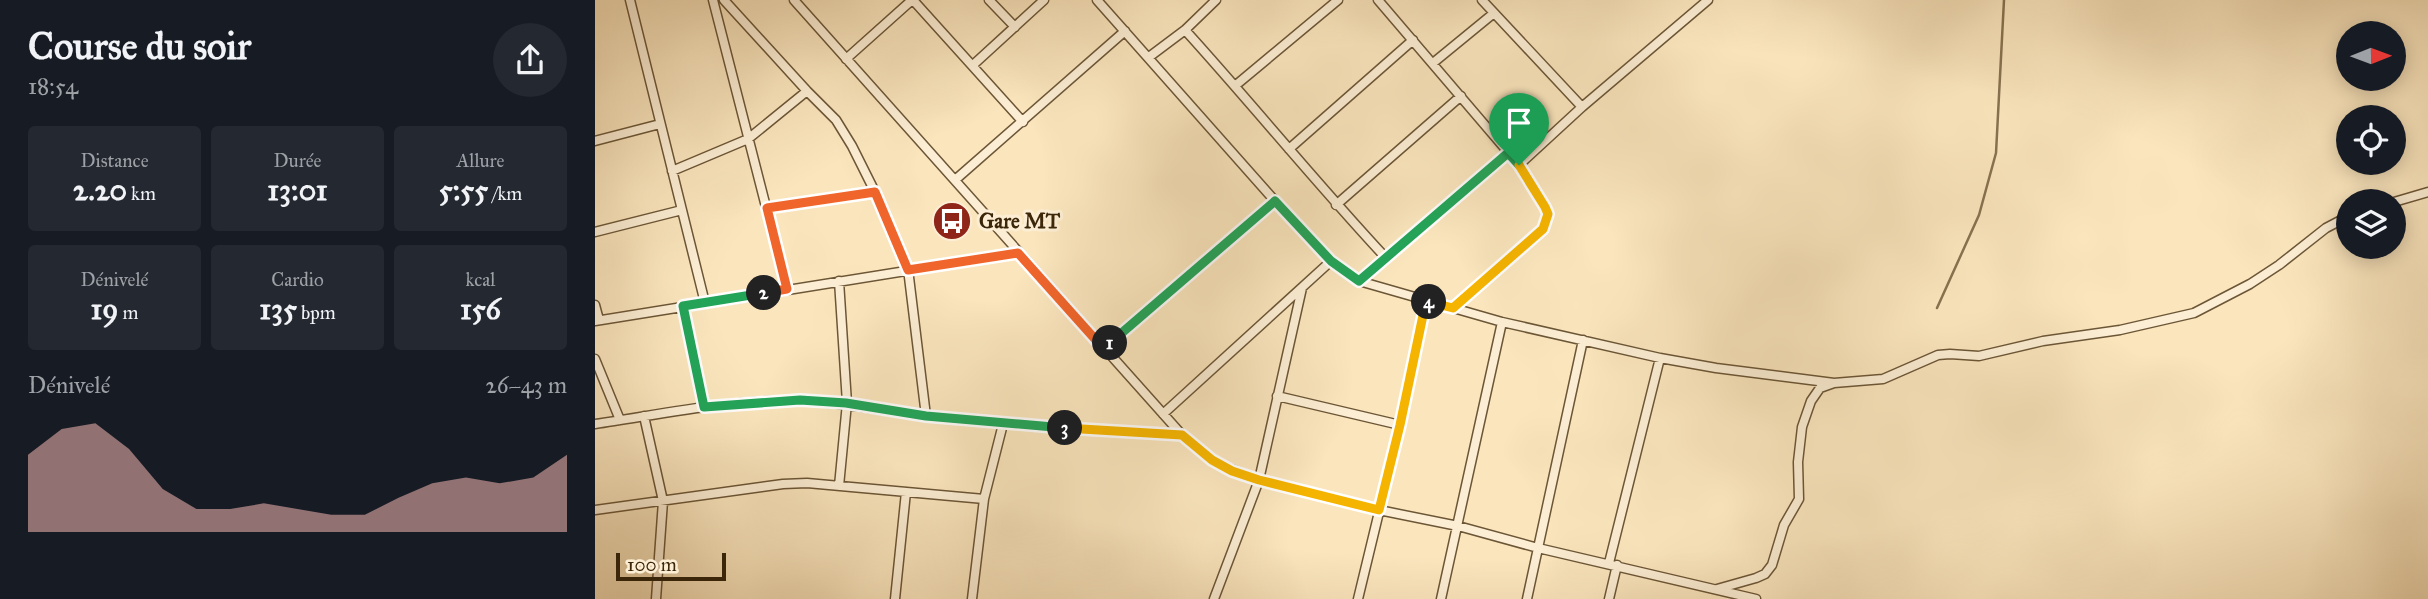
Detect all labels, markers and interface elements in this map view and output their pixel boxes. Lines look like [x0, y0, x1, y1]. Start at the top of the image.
north arrow [2336, 21, 2406, 91]
map controls [2336, 21, 2406, 259]
text: Course du soir [28, 23, 251, 69]
button: share [493, 23, 567, 97]
text: 18:54 [28, 72, 78, 100]
pin [1489, 93, 1549, 165]
icon: arrive [1500, 104, 1538, 142]
button: locate [2336, 105, 2406, 175]
text: Distance [80, 149, 149, 172]
text: Durée [274, 149, 321, 172]
text: Allure [456, 149, 505, 172]
text: 2.20 [73, 172, 127, 208]
text: 13:01 [267, 172, 328, 208]
text: 5:55 [439, 172, 488, 208]
text: km [127, 182, 156, 205]
text: /km [488, 182, 522, 205]
button: layers [2336, 189, 2406, 259]
bus stop icon: Gare MT [931, 200, 973, 242]
place label: Gare MT [979, 208, 1061, 234]
text: Dénivelé [81, 268, 148, 291]
text: Cardio [271, 268, 324, 291]
text: kcal [466, 268, 495, 291]
pin: 2 [747, 276, 781, 310]
text: 2 [759, 281, 768, 304]
pin: 4 [1411, 284, 1447, 320]
text: 4 [1423, 290, 1434, 313]
text: 19 [91, 291, 118, 327]
text: 135 [259, 291, 297, 327]
text: 156 [460, 291, 501, 327]
text: m [118, 301, 138, 324]
text: bpm [297, 301, 336, 324]
pin: 1 [1093, 326, 1127, 360]
text: 1 [1106, 331, 1113, 354]
text: Dénivelé [28, 371, 110, 399]
text: 26–43 m [486, 371, 567, 399]
pin: 3 [1047, 410, 1083, 446]
text: 3 [1061, 416, 1068, 439]
scale bar [616, 550, 726, 582]
text: 100 m [627, 553, 677, 576]

